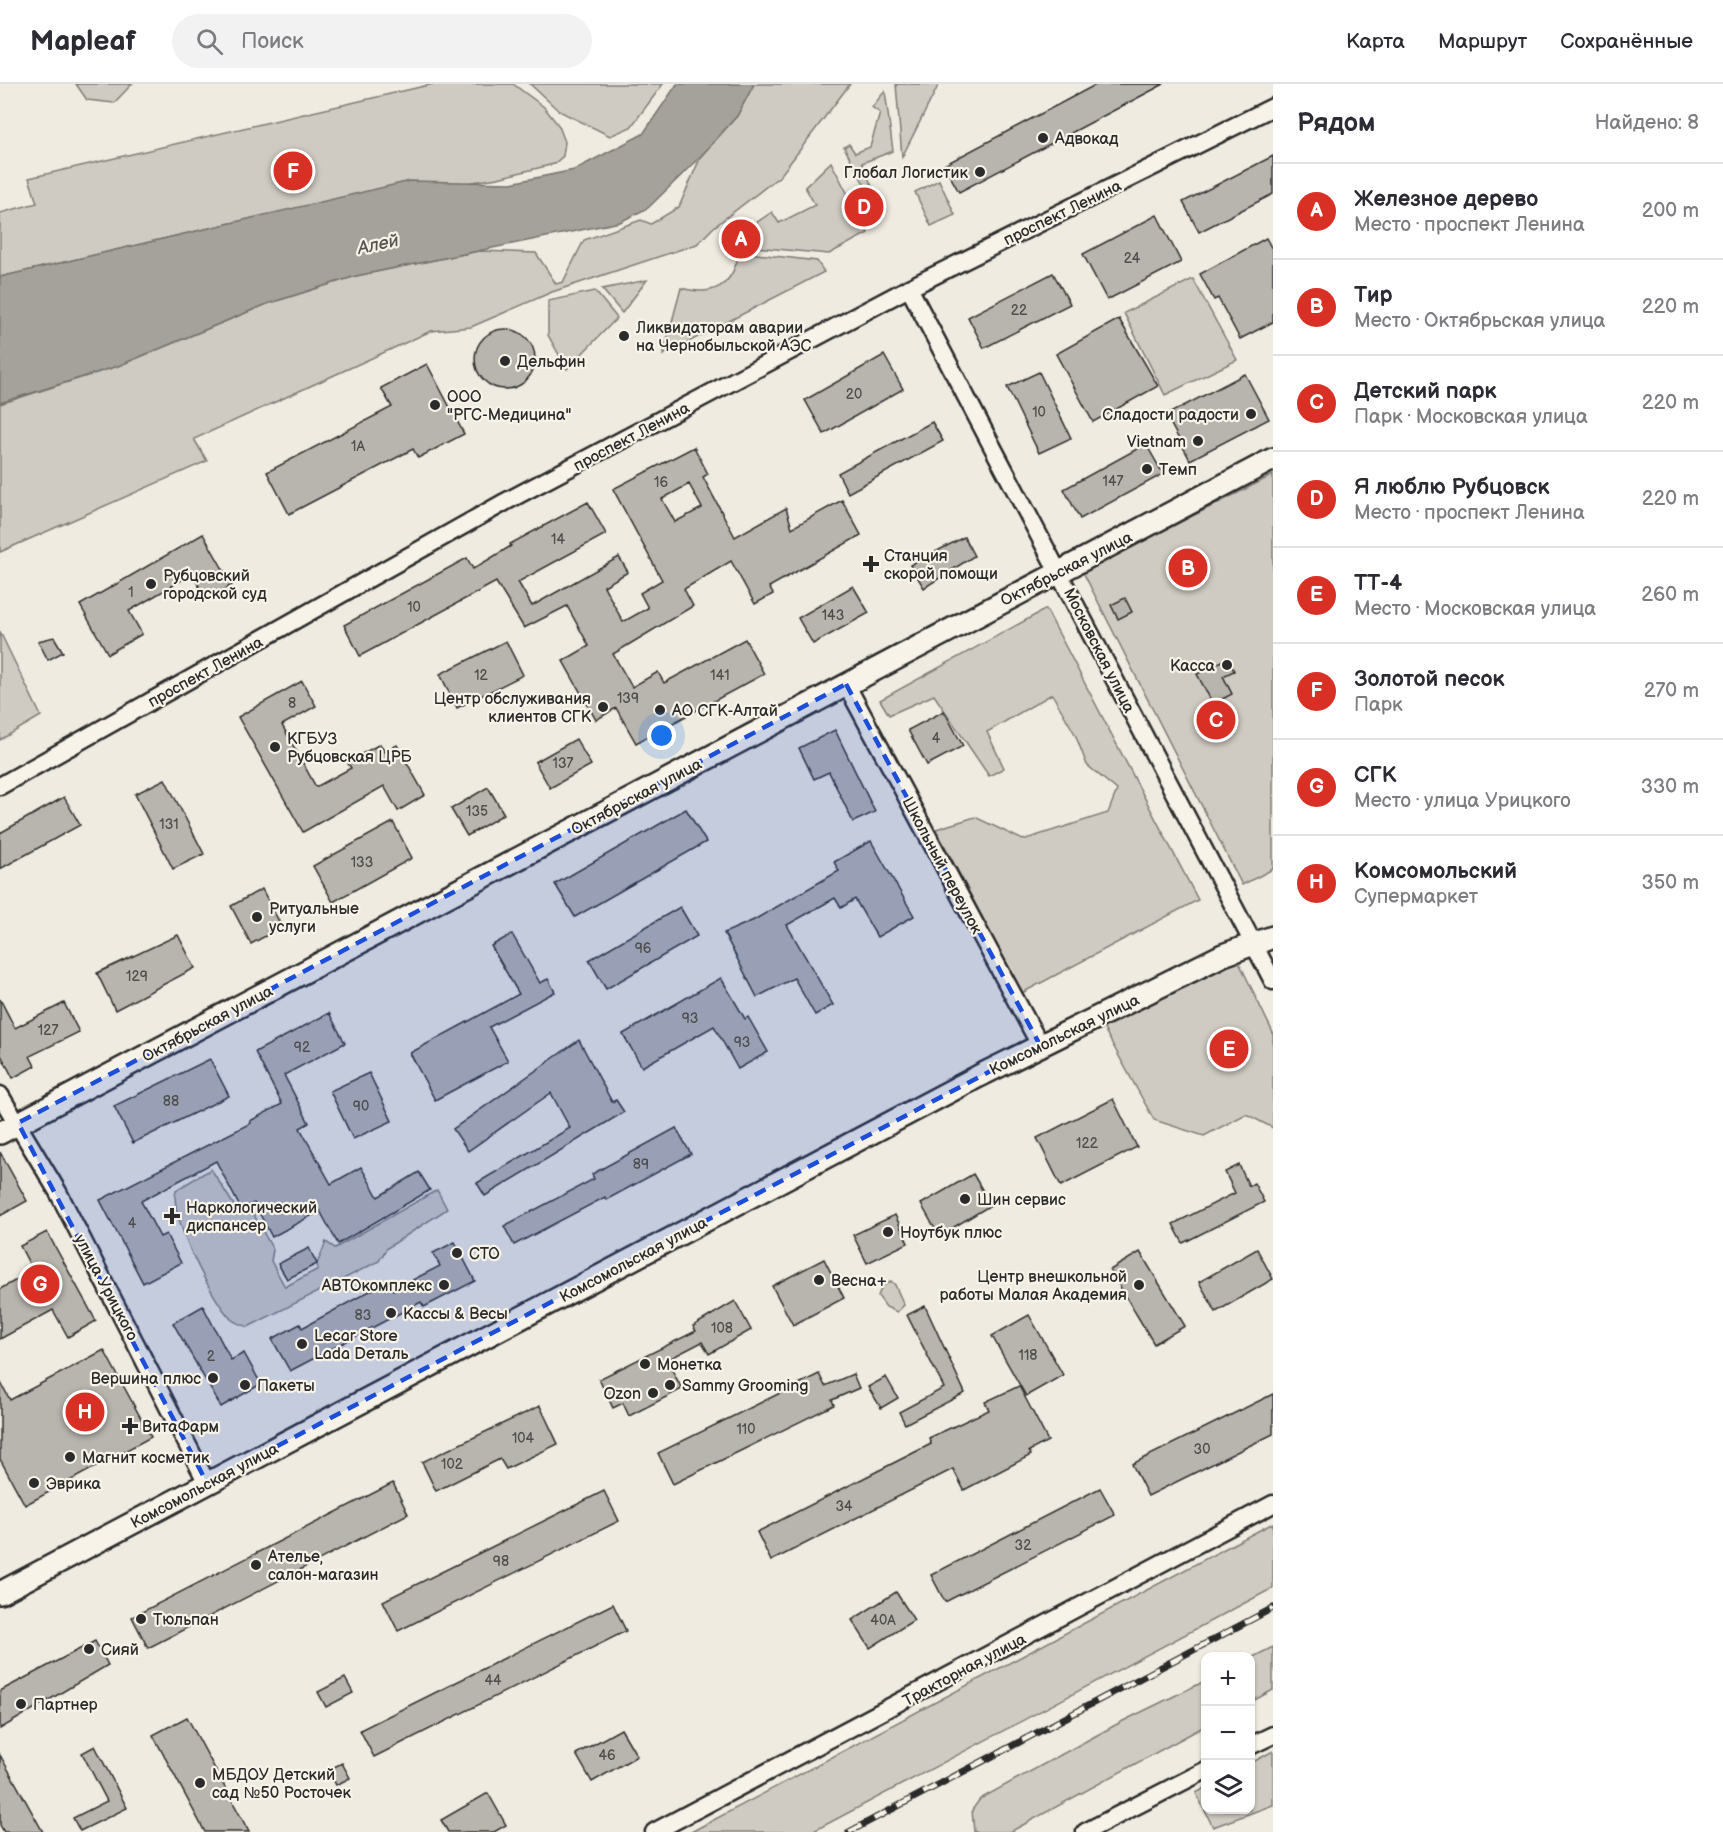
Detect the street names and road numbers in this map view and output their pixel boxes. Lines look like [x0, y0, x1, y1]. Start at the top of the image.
street label: проспект Ленина [1001, 176, 1125, 250]
street label: проспект Ленина [571, 399, 693, 476]
street label: Октябрьская улица [998, 528, 1136, 611]
street label: Московская улица [1059, 585, 1139, 717]
street label: проспект Ленина [145, 633, 267, 712]
street label: Октябрьская улица [568, 755, 706, 840]
street label: Школьный переулок [898, 794, 986, 938]
street label: Октябрьская улица [139, 982, 277, 1067]
street label: Комсомольская улица [987, 991, 1143, 1080]
street label: Комсомольская улица [557, 1213, 711, 1307]
street label: улица Урицкого [70, 1231, 142, 1344]
street label: Комсомольская улица [128, 1439, 282, 1533]
street label: Тракторная улица [900, 1630, 1030, 1711]

